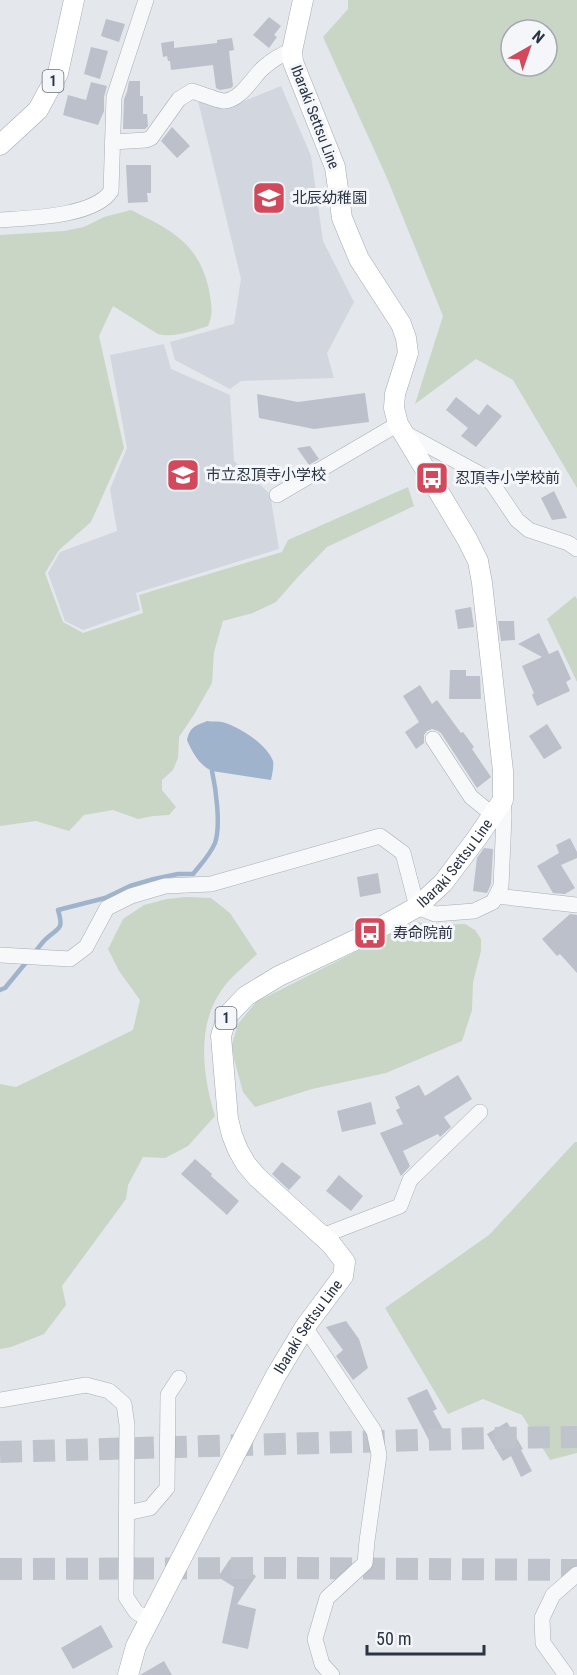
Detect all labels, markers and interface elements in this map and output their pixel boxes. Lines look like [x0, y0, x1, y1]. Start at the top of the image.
north arrow [499, 18, 559, 78]
text: N [528, 26, 548, 47]
street label: Ibaraki Settsu Line [287, 63, 343, 171]
road number: 1 [42, 70, 64, 92]
school or university icon: 北辰幼稚園 [251, 180, 287, 216]
place label: 北辰幼稚園 [292, 189, 367, 207]
school or university icon: 市立忍頂寺小学校 [165, 457, 201, 493]
bus stop icon: 忍頂寺小学校前 [414, 460, 450, 496]
place label: 市立忍頂寺小学校 [206, 466, 326, 484]
place label: 忍頂寺小学校前 [455, 469, 560, 487]
street label: Ibaraki Settsu Line [413, 816, 496, 912]
bus stop icon: 寿命院前 [352, 915, 388, 951]
place label: 寿命院前 [393, 924, 453, 942]
road number: 1 [216, 1007, 236, 1029]
street label: Ibaraki Settsu Line [270, 1276, 346, 1377]
scale bar [367, 1618, 484, 1656]
text: 50 m [376, 1628, 411, 1649]

